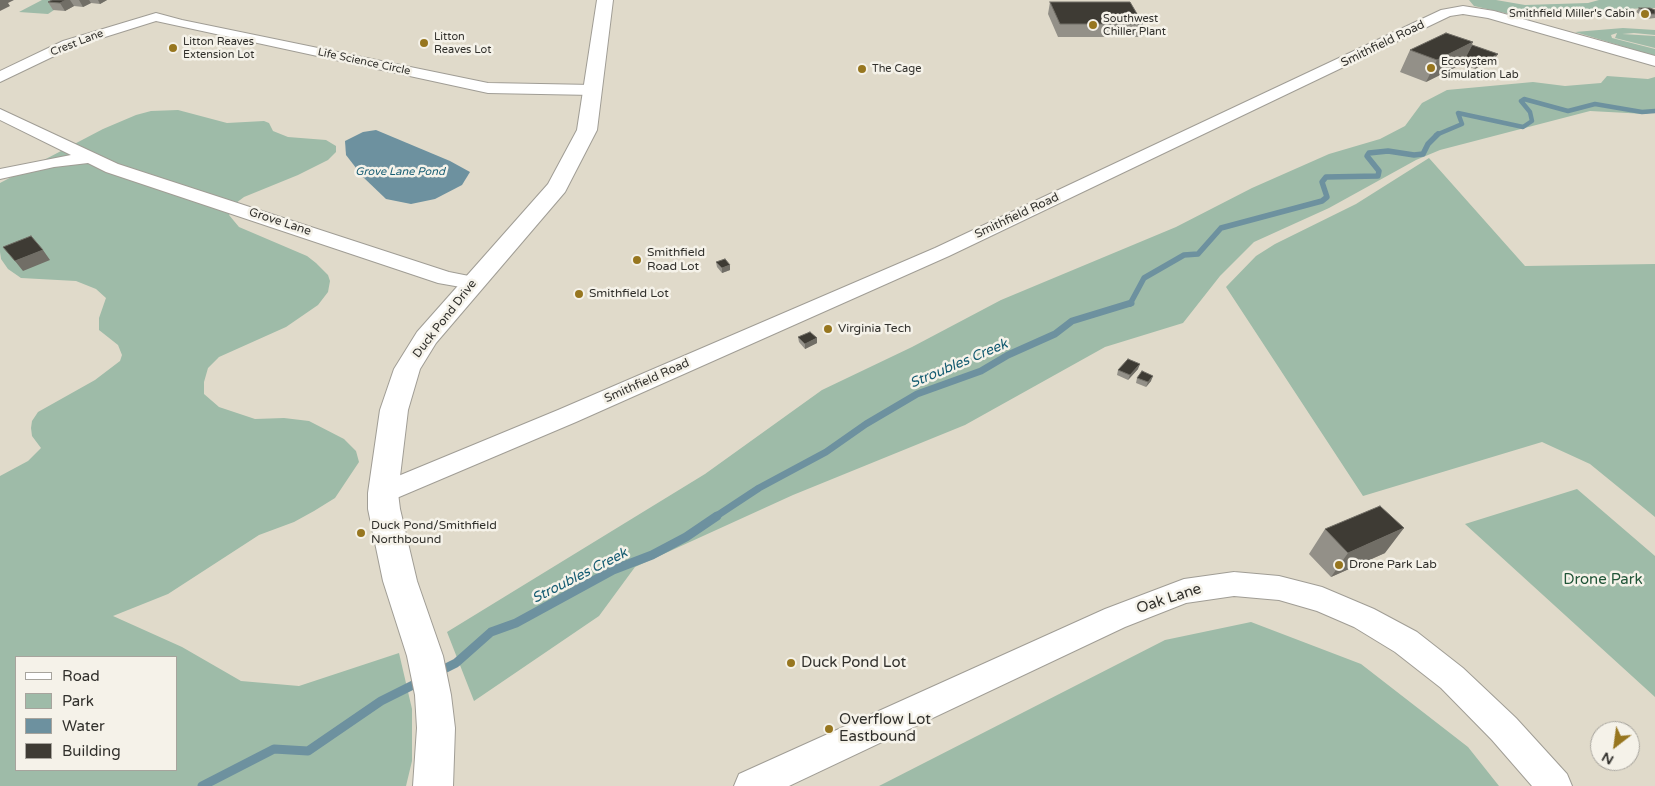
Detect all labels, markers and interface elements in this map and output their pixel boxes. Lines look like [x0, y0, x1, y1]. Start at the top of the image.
place label: Smithfield Miller's Cabin [1509, 7, 1635, 21]
marker: Smithfield Miller's Cabin [1639, 8, 1651, 20]
place label: Southwest Chiller Plant [1103, 12, 1166, 38]
street label: Smithfield Road [1339, 18, 1427, 70]
marker: Southwest Chiller Plant [1087, 19, 1099, 31]
street label: Crest Lane [49, 27, 105, 59]
place label: Litton Reaves Lot [434, 30, 491, 56]
place label: Litton Reaves Extension Lot [183, 35, 254, 61]
marker: Litton Reaves Lot [418, 37, 430, 49]
marker: Litton Reaves Extension Lot [167, 42, 179, 54]
street label: Life Science Circle [316, 46, 412, 78]
place label: Ecosystem Simulation Lab [1441, 55, 1519, 81]
place label: The Cage [872, 62, 921, 76]
marker: Ecosystem Simulation Lab [1425, 62, 1437, 74]
marker: The Cage [856, 63, 868, 75]
water label: Grove Lane Pond [355, 165, 445, 179]
street label: Smithfield Road [973, 190, 1061, 242]
street label: Grove Lane [247, 205, 313, 239]
place label: Smithfield Road Lot [647, 246, 705, 274]
marker: Smithfield Road Lot [631, 254, 643, 266]
street label: Duck Pond Drive [410, 277, 480, 361]
place label: Smithfield Lot [589, 287, 669, 301]
marker: Smithfield Lot [573, 288, 585, 300]
place label: Virginia Tech [838, 322, 911, 336]
marker: Virginia Tech [822, 323, 834, 335]
water label: Stroubles Creek [908, 336, 1010, 392]
street label: Smithfield Road [602, 356, 692, 406]
place label: Duck Pond/Smithfield Northbound [371, 519, 497, 547]
marker: Duck Pond/Smithfield Northbound [355, 527, 367, 539]
water label: Stroubles Creek [530, 545, 630, 607]
place label: Drone Park Lab [1349, 558, 1437, 572]
marker: Drone Park Lab [1333, 559, 1345, 571]
park label: Drone Park [1563, 571, 1643, 589]
street label: Oak Lane [1134, 580, 1204, 618]
place label: Duck Pond Lot [801, 654, 906, 672]
legend [15, 656, 178, 771]
marker: Duck Pond Lot [785, 657, 797, 669]
text: Road [62, 667, 100, 685]
text: Park [62, 692, 94, 710]
place label: Overflow Lot Eastbound [839, 711, 931, 746]
text: Water [62, 717, 105, 735]
north arrow [1590, 721, 1640, 771]
marker: Overflow Lot Eastbound [823, 723, 835, 735]
text: Building [62, 742, 121, 760]
text: N [1599, 748, 1617, 769]

